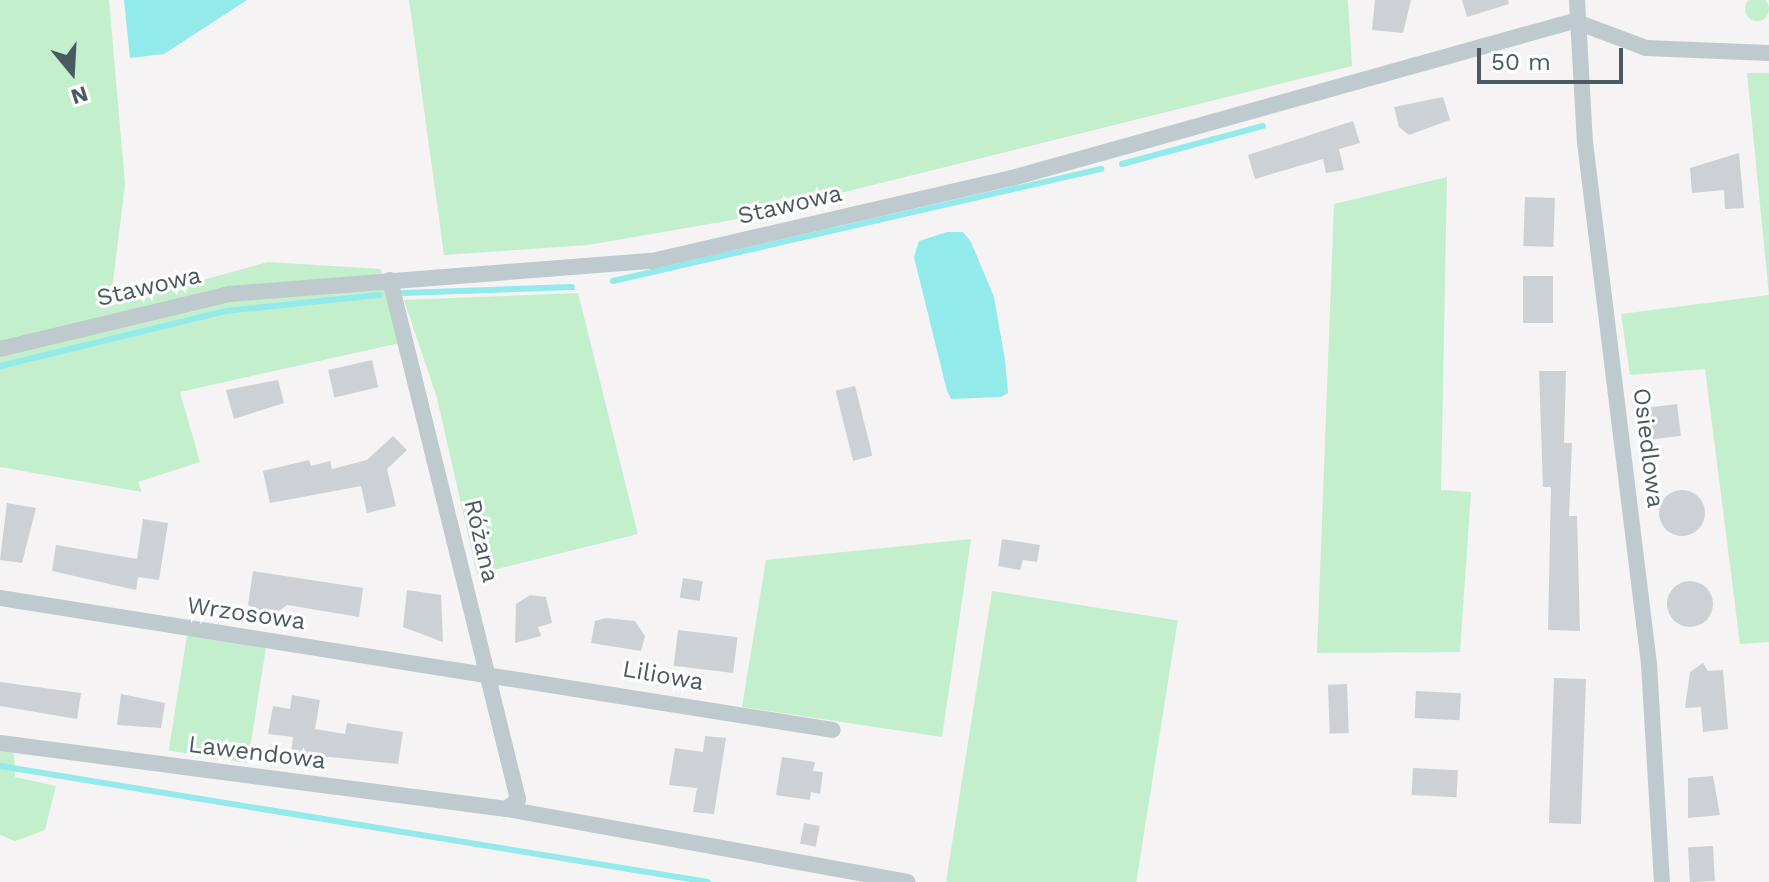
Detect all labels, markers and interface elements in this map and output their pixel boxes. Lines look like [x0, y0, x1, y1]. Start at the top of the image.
north arrow [32, 32, 112, 112]
scale bar [1481, 32, 1627, 82]
text: 50 m [1491, 48, 1551, 76]
text: N [68, 81, 91, 110]
street label: Stawowa [735, 179, 845, 231]
street label: Stawowa [94, 261, 204, 313]
street label: Osiedlowa [1626, 386, 1670, 510]
street label: Różana [457, 497, 505, 585]
street label: Wrzosowa [185, 591, 307, 637]
street label: Liliowa [620, 655, 706, 697]
street label: Lawendowa [187, 730, 327, 776]

